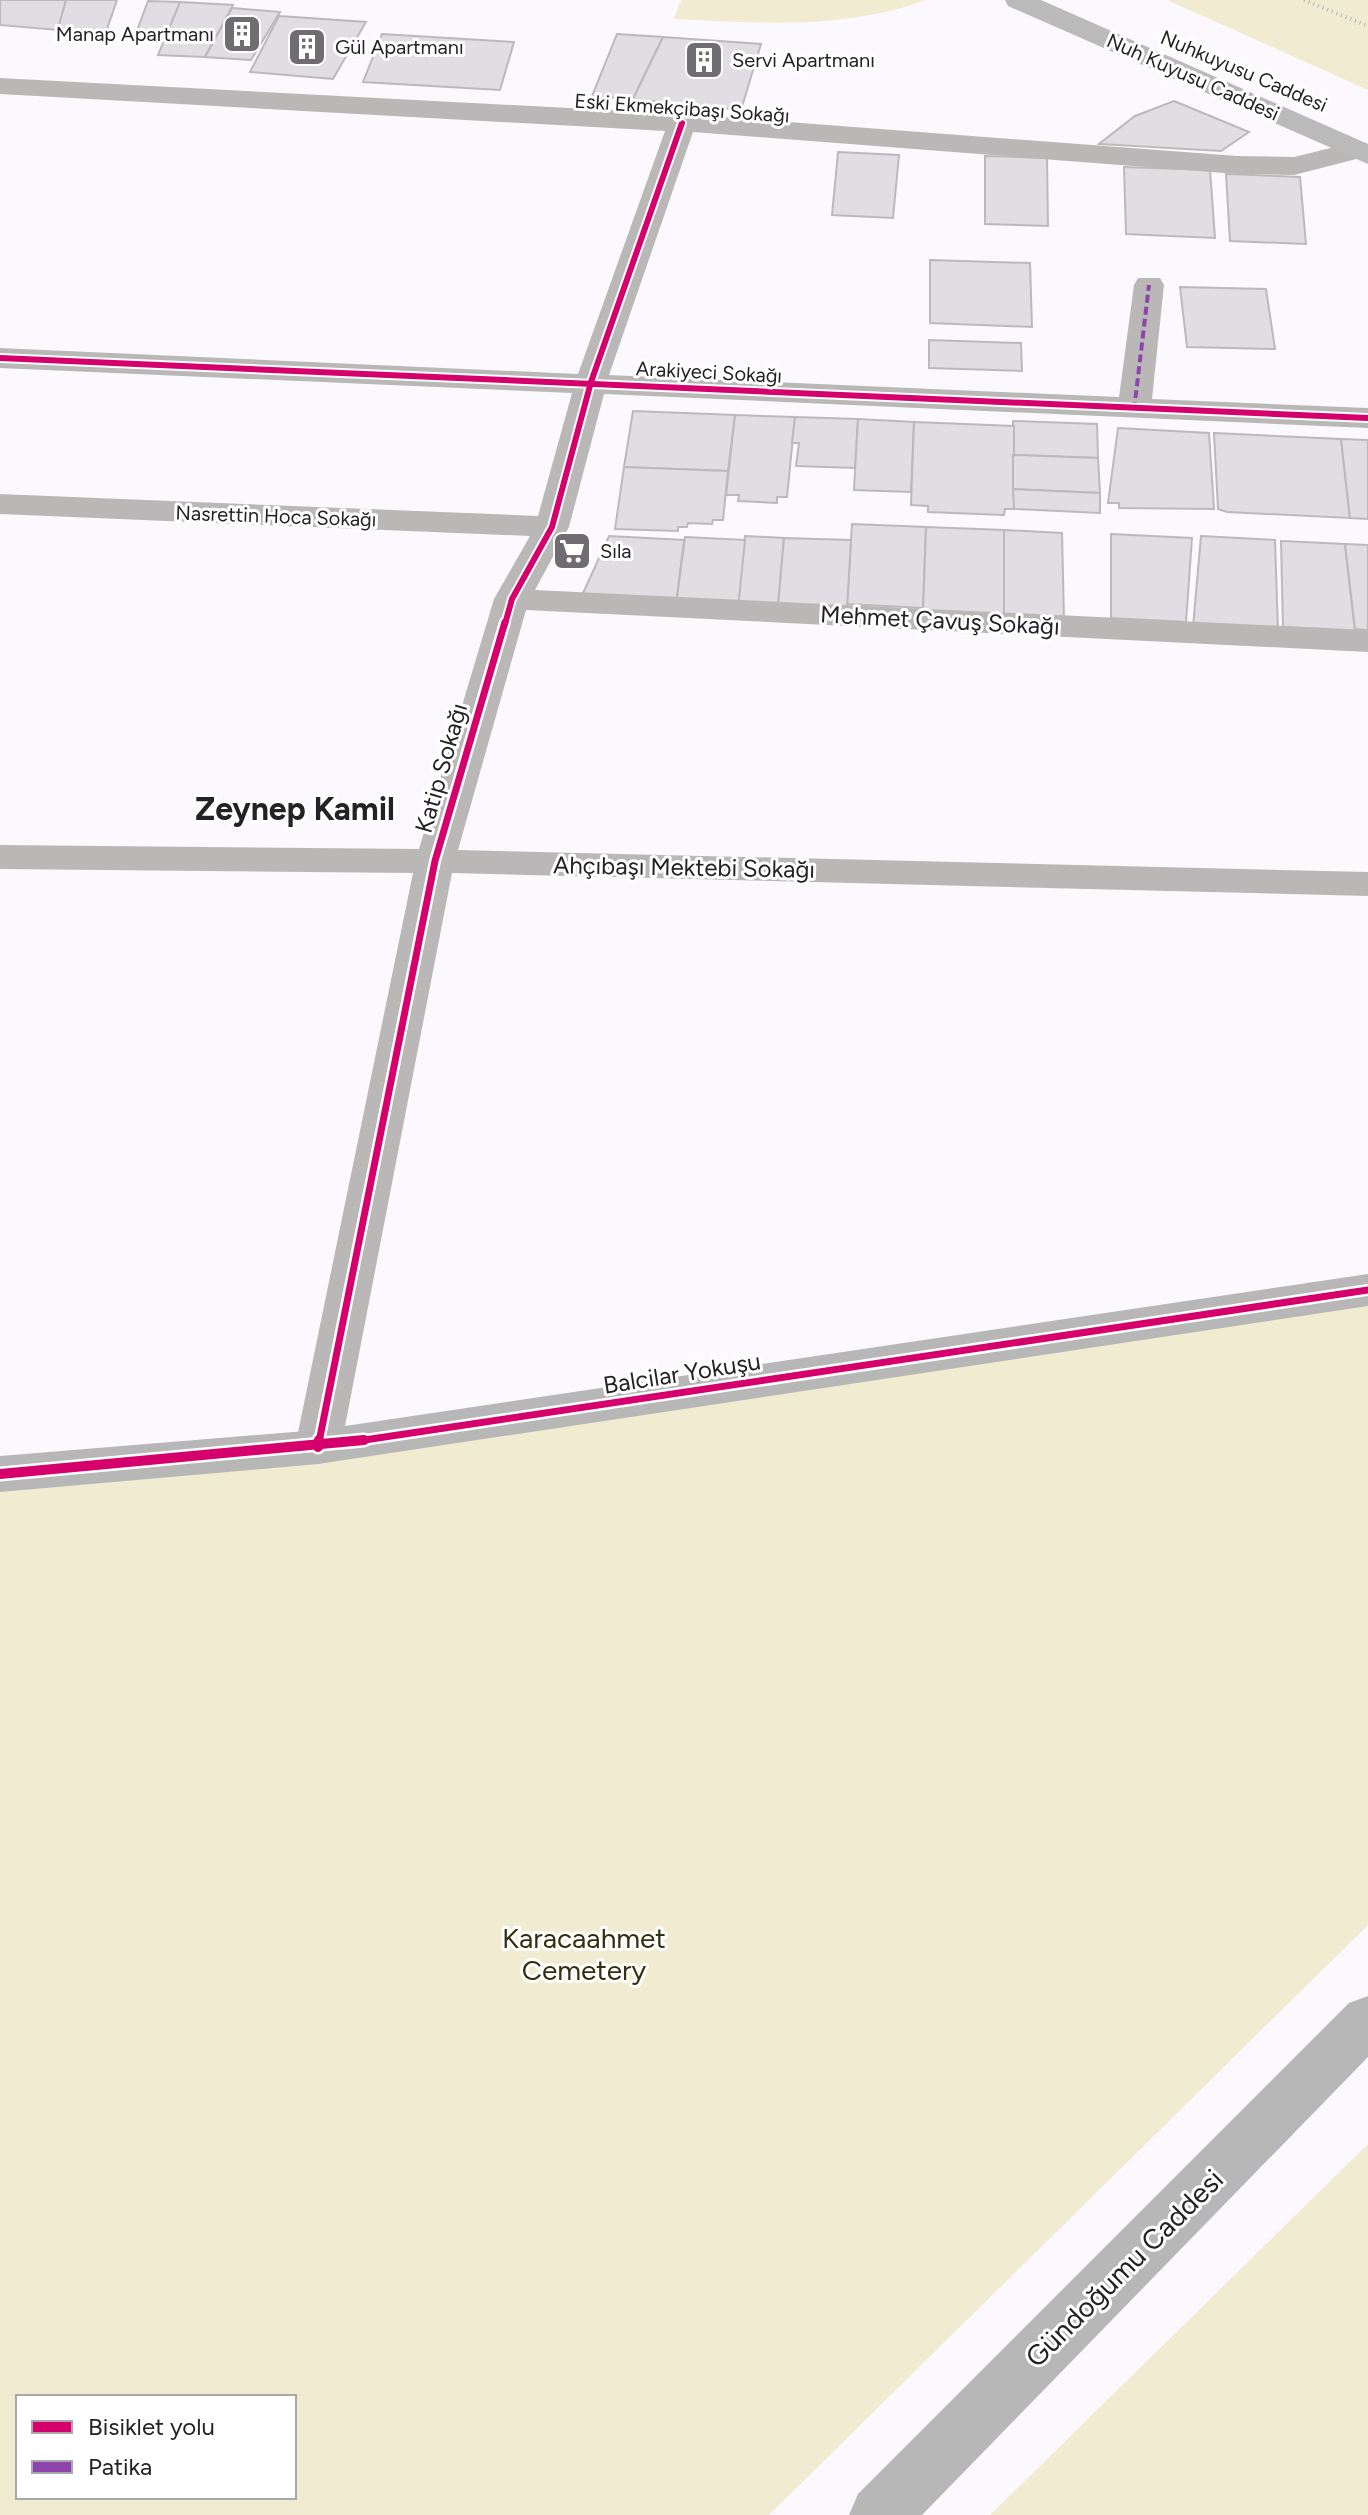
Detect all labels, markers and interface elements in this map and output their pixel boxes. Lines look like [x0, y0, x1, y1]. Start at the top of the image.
building icon: Manap Apartmanı [221, 13, 263, 55]
place label: Manap Apartmanı [56, 22, 214, 46]
street label: Nuhkuyusu Caddesi [1157, 25, 1331, 117]
building icon: Gül Apartmanı [286, 26, 328, 68]
street label: Nuh Kuyusu Caddesi [1103, 28, 1283, 126]
place label: Gül Apartmanı [335, 35, 464, 59]
building icon: Servi Apartmanı [683, 39, 725, 81]
place label: Servi Apartmanı [732, 48, 875, 72]
street label: Eski Ekmekçibaşı Sokağı [574, 89, 790, 127]
street label: Arakiyeci Sokağı [635, 356, 783, 388]
street label: Nasrettin Hoca Sokağı [175, 500, 377, 532]
supermarket icon: Sıla [551, 530, 593, 572]
place label: Sıla [600, 539, 632, 563]
street label: Mehmet Çavuş Sokağı [820, 599, 1060, 641]
street label: Katip Sokağı [409, 700, 473, 836]
district label: Zeynep Kamil [195, 790, 395, 828]
street label: Ahçıbaşı Mektebi Sokağı [553, 850, 815, 884]
street label: Balcilar Yokuşu [601, 1346, 763, 1400]
park label: Karacaahmet Cemetery [502, 1921, 666, 1987]
street label: Gündoğumu Caddesi [1018, 2162, 1230, 2374]
legend [16, 2395, 296, 2499]
text: Bisiklet yolu [88, 2412, 215, 2441]
text: Patika [88, 2452, 152, 2481]

